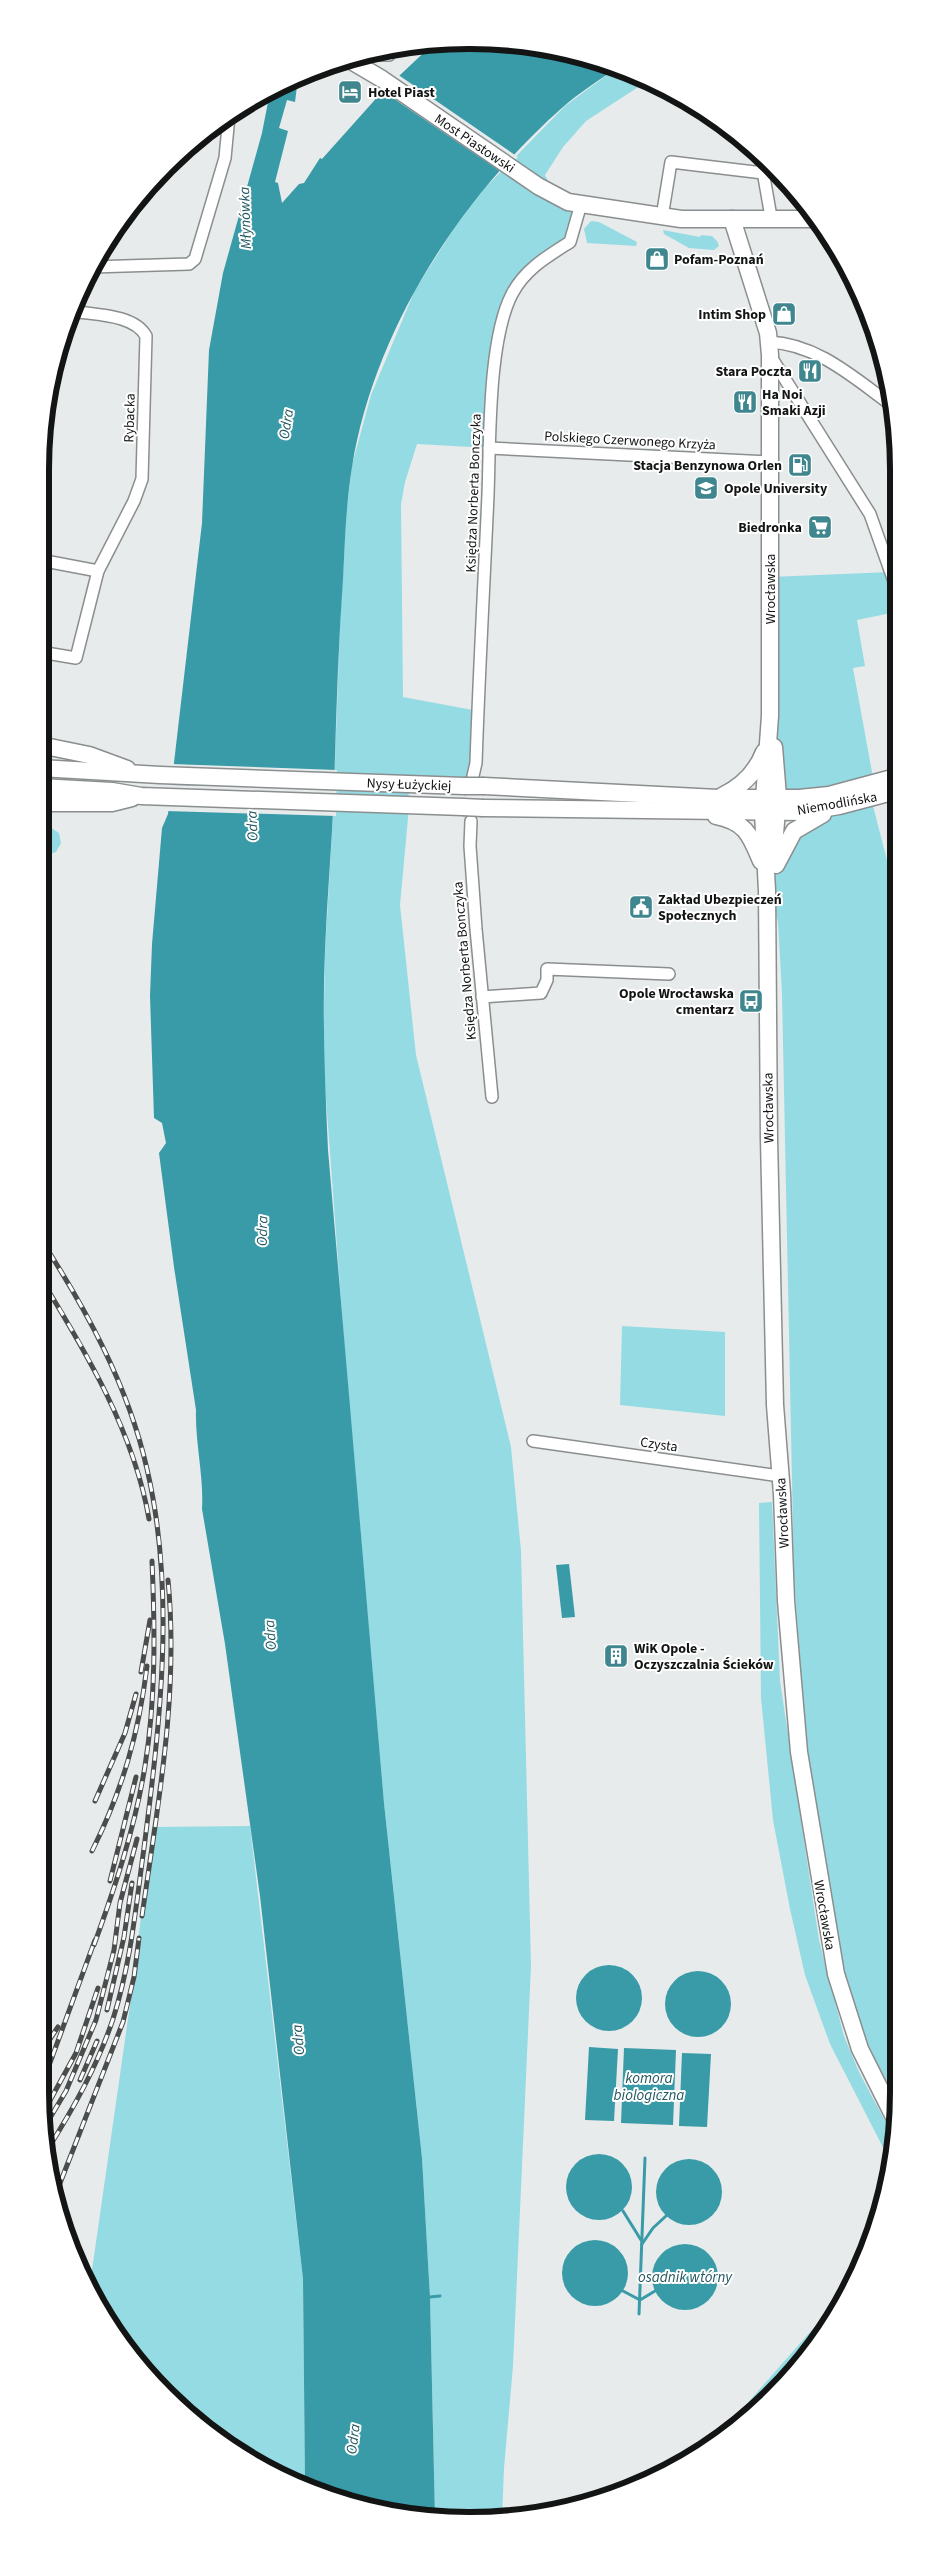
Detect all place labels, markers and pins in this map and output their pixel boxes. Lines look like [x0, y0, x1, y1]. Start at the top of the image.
hotel icon: Hotel Piast [337, 79, 363, 105]
place label: Hotel Piast [368, 83, 436, 103]
shop icon: Pofam-Poznań [644, 246, 670, 272]
place label: Pofam-Poznań [674, 250, 764, 270]
shop icon: Intim Shop [771, 301, 797, 327]
place label: Intim Shop [698, 305, 766, 325]
restaurant icon: Stara Poczta [797, 358, 823, 384]
place label: Stara Poczta [716, 362, 792, 382]
place label: Ha Noi Smaki Azji [762, 385, 826, 421]
restaurant icon: Ha Noi Smaki Azji [732, 389, 758, 415]
fuel station icon: Stacja Benzynowa Orlen [787, 452, 813, 478]
place label: Stacja Benzynowa Orlen [633, 456, 782, 476]
school or university icon: Opole University [693, 475, 719, 501]
place label: Opole University [724, 479, 828, 499]
supermarket icon: Biedronka [807, 514, 833, 540]
place label: Biedronka [738, 518, 802, 538]
place label: Zakład Ubezpieczeń Społecznych [658, 890, 782, 926]
public building icon: Zakład Ubezpieczeń Społecznych [628, 894, 654, 920]
place label: Opole Wrocławska cmentarz [619, 984, 735, 1020]
bus stop icon: Opole Wrocławska cmentarz [738, 988, 764, 1014]
place label: WiK Opole - Oczyszczalnia Ścieków [634, 1639, 774, 1675]
building icon: WiK Opole - Oczyszczalnia Ścieków [603, 1643, 629, 1669]

